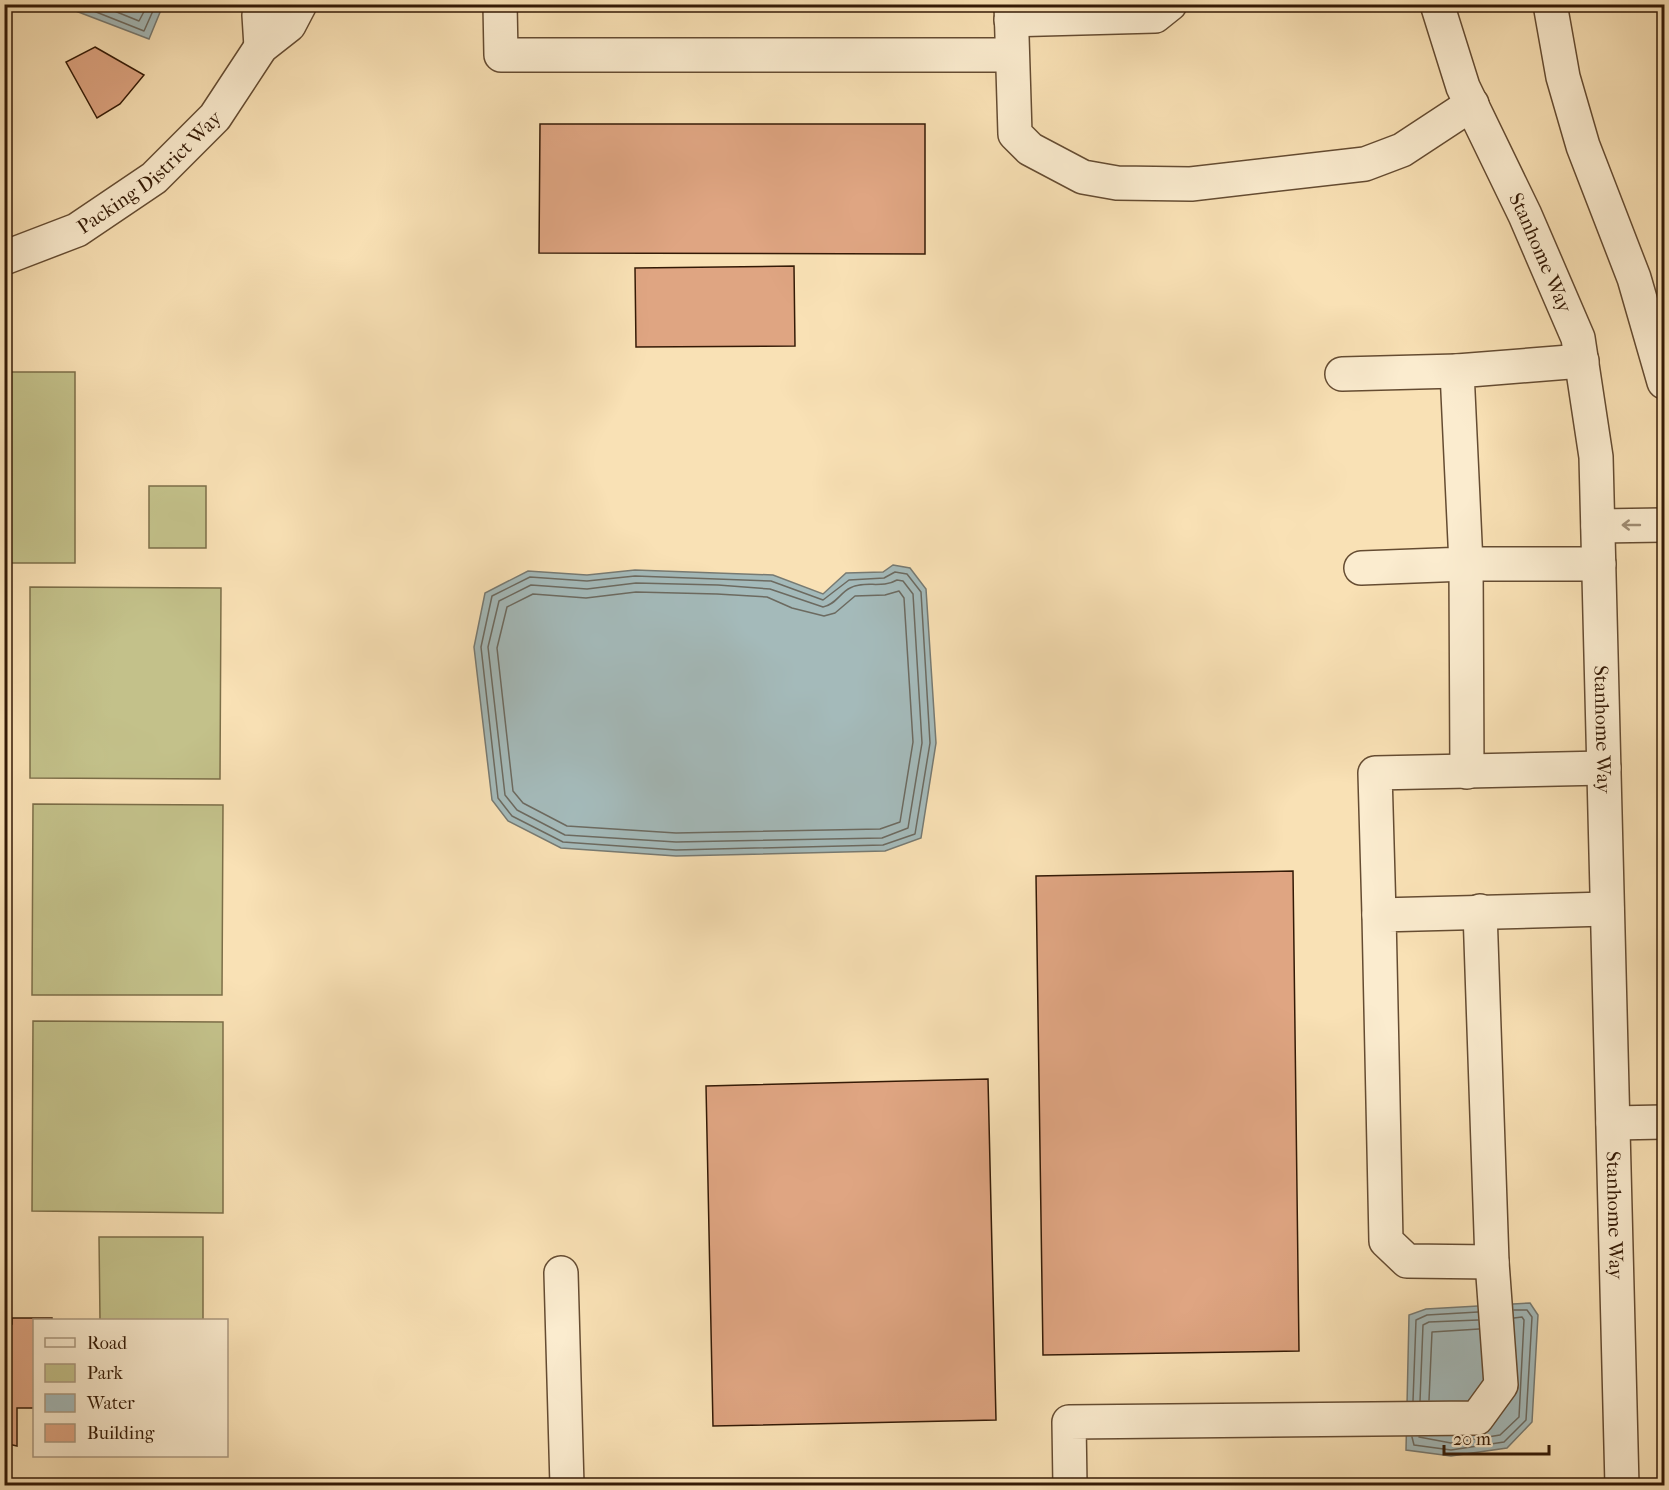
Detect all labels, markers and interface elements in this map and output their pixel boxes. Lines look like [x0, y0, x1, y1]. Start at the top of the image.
street label: Packing District Way [73, 105, 227, 239]
street label: Stanhome Way [1504, 189, 1577, 317]
one-way arrow [1622, 519, 1642, 531]
street label: Stanhome Way [1589, 665, 1616, 795]
street label: Stanhome Way [1602, 1151, 1628, 1281]
legend [33, 1319, 228, 1457]
text: Road [87, 1333, 127, 1354]
text: Park [87, 1363, 124, 1384]
text: Water [86, 1393, 135, 1414]
scale bar [1444, 1418, 1549, 1456]
text: Building [87, 1423, 155, 1444]
text: 20 m [1453, 1429, 1491, 1450]

